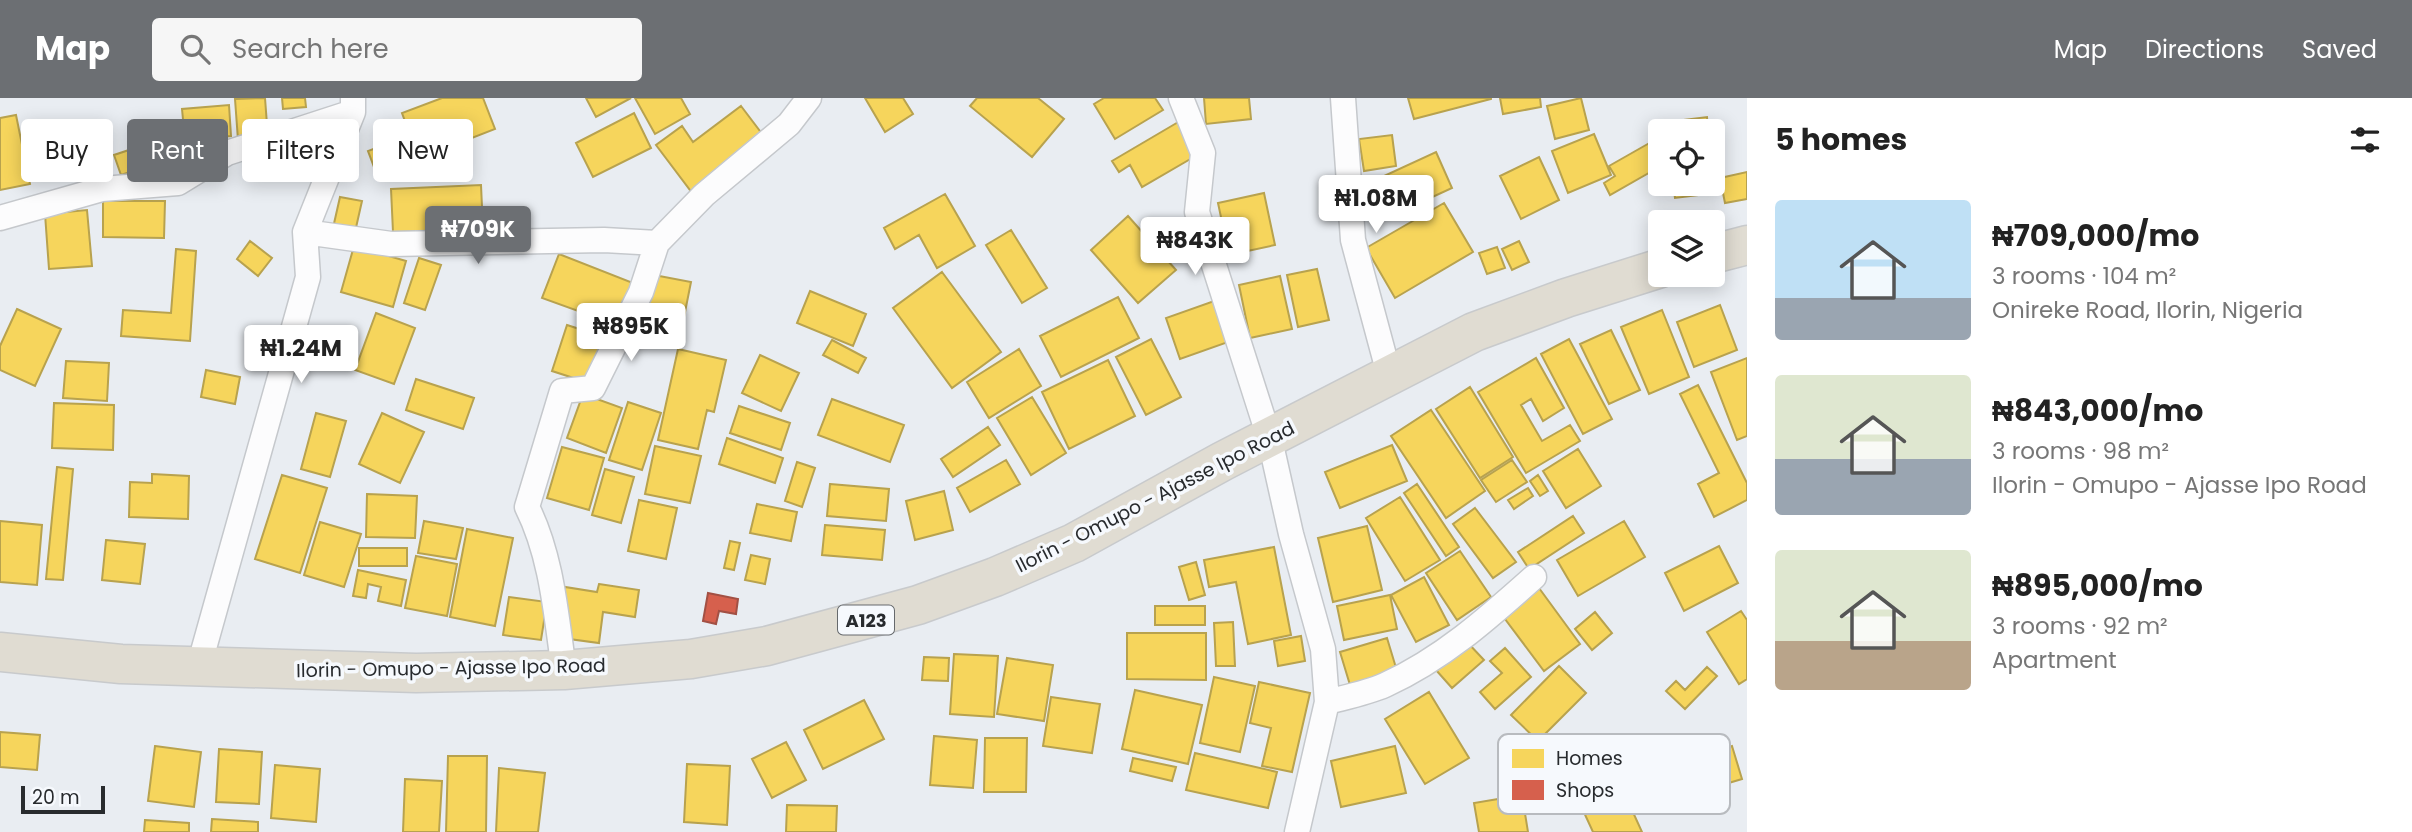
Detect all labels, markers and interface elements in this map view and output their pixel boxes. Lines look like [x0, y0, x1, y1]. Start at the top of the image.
search box [152, 18, 642, 81]
text: Map [35, 25, 110, 72]
icon: search [176, 30, 214, 68]
text: Search here [232, 31, 389, 67]
text: Map [2054, 33, 2107, 66]
text: Directions [2145, 33, 2264, 66]
text: Saved [2302, 33, 2377, 66]
text: 5 homes [1775, 118, 1907, 161]
chip: Buy [21, 119, 113, 182]
chip: Rent [127, 119, 228, 182]
chip: Filters [242, 119, 359, 182]
chip: New [373, 119, 473, 182]
map controls [1648, 119, 1725, 287]
button: locate [1648, 119, 1725, 196]
icon: filters [2346, 121, 2384, 159]
pin: ₦1.08M [1319, 176, 1433, 235]
text: ₦1.08M [1335, 182, 1417, 214]
pin: ₦709K [429, 206, 527, 266]
button: layers [1648, 210, 1725, 287]
text: ₦709K [441, 213, 515, 245]
text: ₦709,000/mo [1992, 214, 2200, 257]
pin: ₦843K [1146, 218, 1244, 277]
text: ₦843K [1156, 224, 1234, 256]
icon: home [1831, 228, 1915, 312]
text: 3 rooms · 104 m² [1992, 260, 2176, 292]
text: Onireke Road, Ilorin, Nigeria [1992, 294, 2303, 326]
pin: ₦895K [582, 303, 680, 363]
text: ₦895K [593, 310, 669, 342]
pin: ₦1.24M [244, 326, 358, 385]
text: ₦1.24M [260, 332, 342, 364]
text: ₦843,000/mo [1992, 389, 2203, 432]
icon: home [1831, 403, 1915, 487]
street label: Ilorin - Omupo - Ajasse Ipo Road [1011, 415, 1299, 579]
text: 3 rooms · 98 m² [1992, 435, 2169, 467]
text: Ilorin - Omupo - Ajasse Ipo Road [1992, 469, 2367, 501]
text: ₦895,000/mo [1992, 564, 2203, 607]
icon: home [1831, 578, 1915, 662]
road number: A123 [838, 606, 894, 634]
text: 3 rooms · 92 m² [1992, 610, 2168, 642]
text: Apartment [1992, 644, 2117, 676]
street label: Ilorin - Omupo - Ajasse Ipo Road [296, 652, 606, 684]
legend [1498, 734, 1730, 814]
text: Homes [1556, 745, 1623, 772]
text: Shops [1556, 777, 1614, 804]
scale bar [21, 783, 105, 815]
text: 20 m [32, 784, 80, 811]

